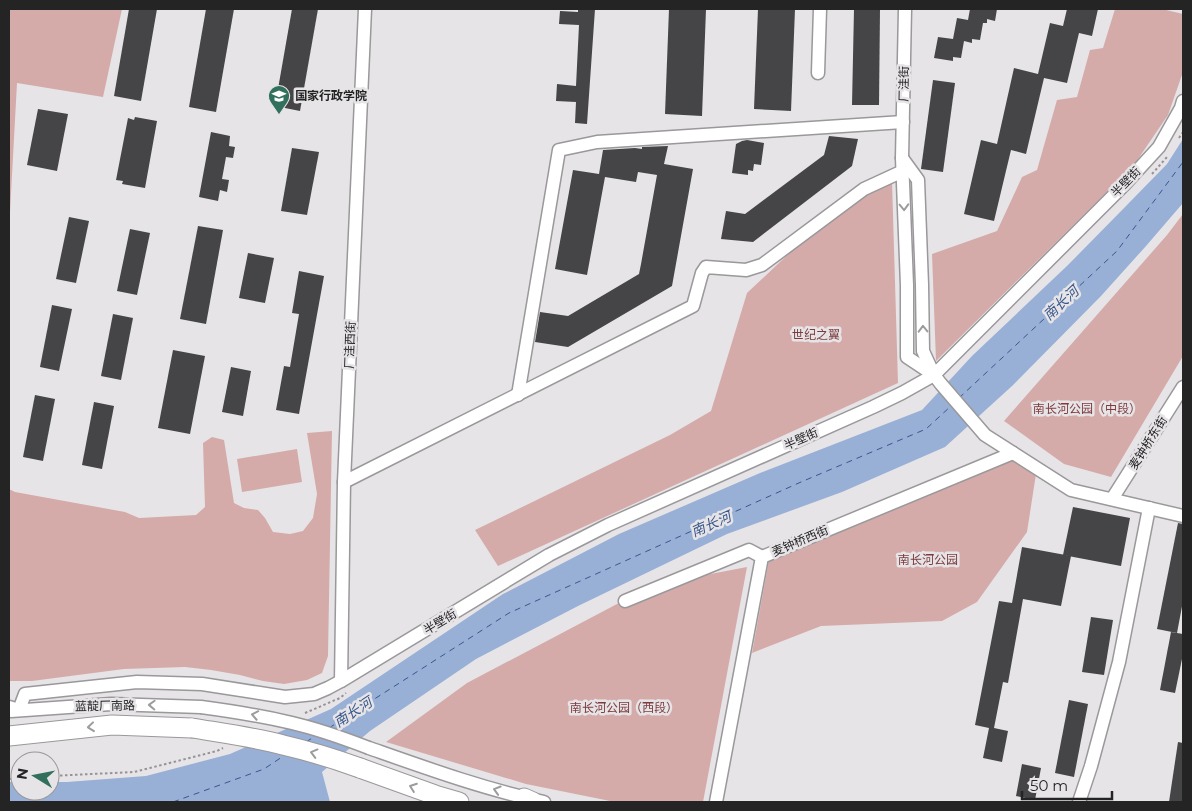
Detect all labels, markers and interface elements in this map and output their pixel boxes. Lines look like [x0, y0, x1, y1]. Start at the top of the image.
street label: 厂洼街 [896, 66, 911, 102]
school or university icon: 国家行政学院 [267, 84, 291, 115]
place label: 国家行政学院 [295, 88, 367, 103]
street label: 半壁街 [1108, 163, 1144, 200]
one-way arrow [899, 204, 909, 211]
water label: 南长河 [1040, 280, 1085, 324]
street label: 厂洼西街 [341, 321, 358, 369]
one-way arrow [918, 324, 928, 332]
park label: 世纪之翼 [792, 327, 840, 342]
park label: 南长河公园（中段） [1033, 401, 1141, 416]
street label: 麦钟桥东街 [1125, 413, 1170, 472]
street label: 半壁街 [781, 424, 820, 453]
water label: 南长河 [688, 506, 737, 541]
street label: 麦钟桥西街 [769, 522, 830, 559]
park label: 南长河公园 [898, 552, 958, 567]
street label: 半壁街 [420, 606, 459, 637]
water label: 南长河 [330, 691, 378, 731]
street label: 蓝靛厂南路 [75, 697, 135, 714]
one-way arrow [148, 700, 156, 711]
park label: 南长河公园（西段） [570, 700, 678, 715]
one-way arrow [250, 711, 259, 721]
one-way arrow [87, 721, 95, 732]
one-way arrow [310, 748, 318, 759]
north arrow [10, 751, 60, 801]
text: N [12, 767, 32, 781]
scale bar [1022, 768, 1112, 800]
text: 50 m [1030, 776, 1068, 795]
one-way arrow [409, 783, 418, 793]
one-way arrow [494, 785, 502, 795]

